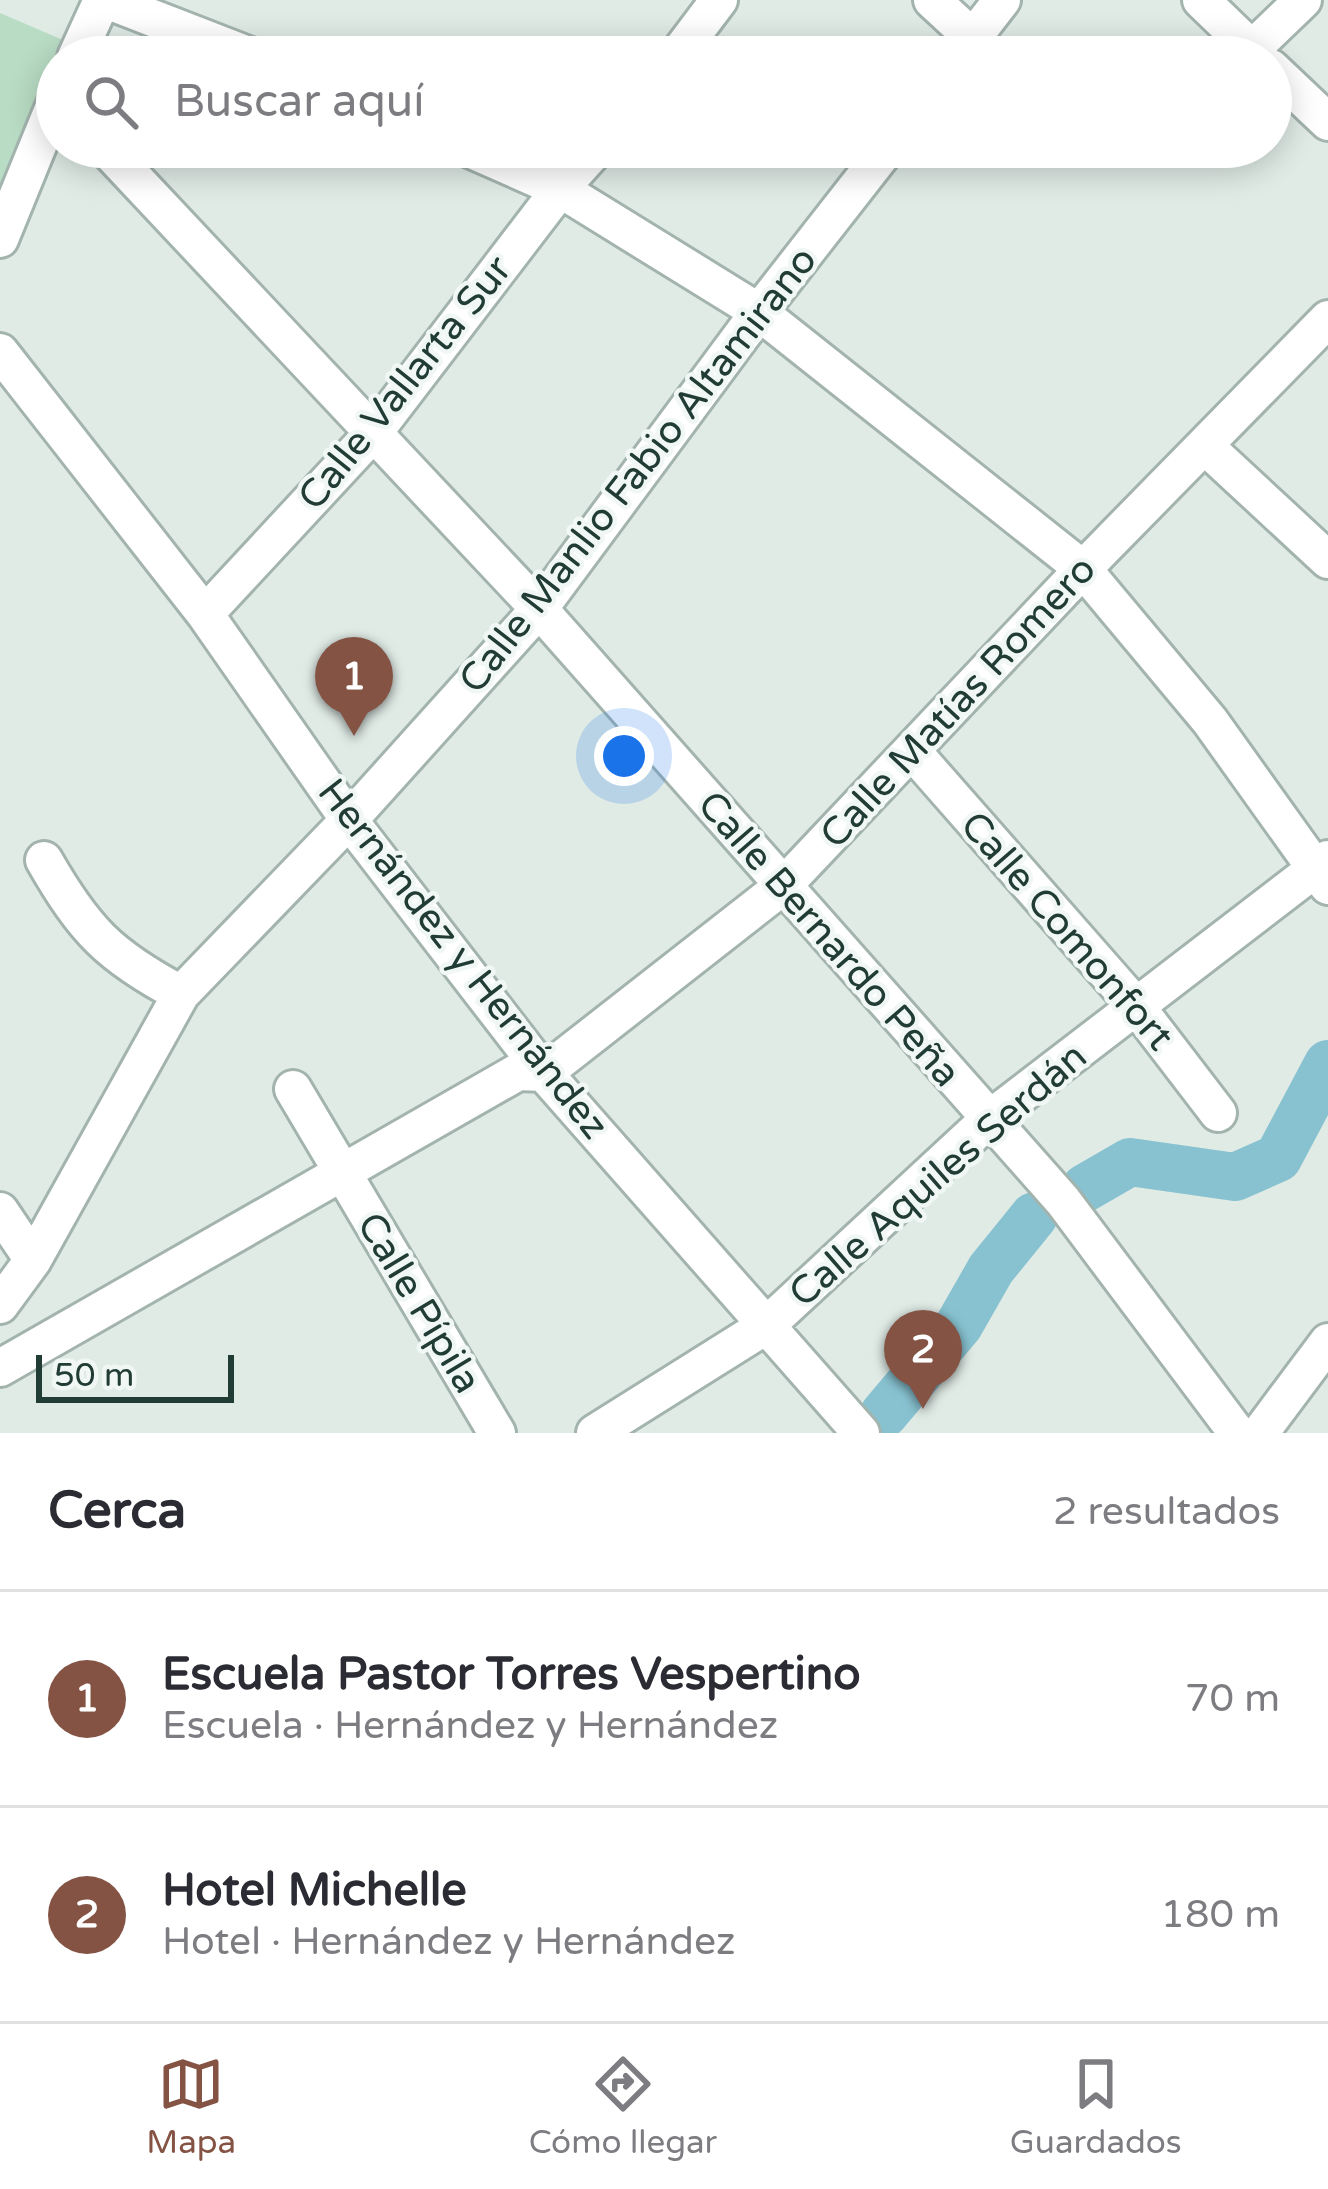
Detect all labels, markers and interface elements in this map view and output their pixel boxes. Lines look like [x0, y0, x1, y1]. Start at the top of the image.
search box [36, 36, 1292, 168]
icon: search [78, 69, 144, 135]
text: Buscar aquí [174, 75, 424, 129]
street label: Calle Manlio Fabio Altamirano [449, 238, 827, 702]
street label: Calle Vallarta Sur [288, 247, 522, 519]
street label: Calle Matías Romero [810, 546, 1106, 858]
pin: 1 [315, 637, 393, 736]
your location [594, 726, 654, 786]
street label: Hernández y Hernández [308, 770, 618, 1148]
street label: Calle Bernardo Peña [688, 782, 970, 1096]
street label: Calle Comonfort [951, 802, 1184, 1060]
street label: Calle Aquiles Serdán [780, 1033, 1096, 1317]
street label: Calle Pípila [347, 1204, 491, 1402]
pin: 2 [884, 1310, 962, 1409]
scale bar [36, 1349, 234, 1402]
text: 50 m [54, 1356, 134, 1395]
text: Cerca [48, 1480, 186, 1542]
text: 2 resultados [1053, 1488, 1280, 1535]
text: Escuela Pastor Torres Vespertino [162, 1648, 861, 1702]
text: 1 [75, 1675, 99, 1722]
text: 70 m [1185, 1675, 1280, 1722]
text: Escuela · Hernández y Hernández [162, 1702, 778, 1749]
text: Hotel Michelle [162, 1864, 467, 1918]
text: 2 [75, 1891, 99, 1938]
text: 180 m [1161, 1891, 1280, 1938]
text: Hotel · Hernández y Hernández [162, 1918, 735, 1965]
tab: Mapa [146, 2051, 236, 2162]
tab: Cómo llegar [529, 2051, 717, 2162]
tab: Guardados [1010, 2051, 1182, 2162]

